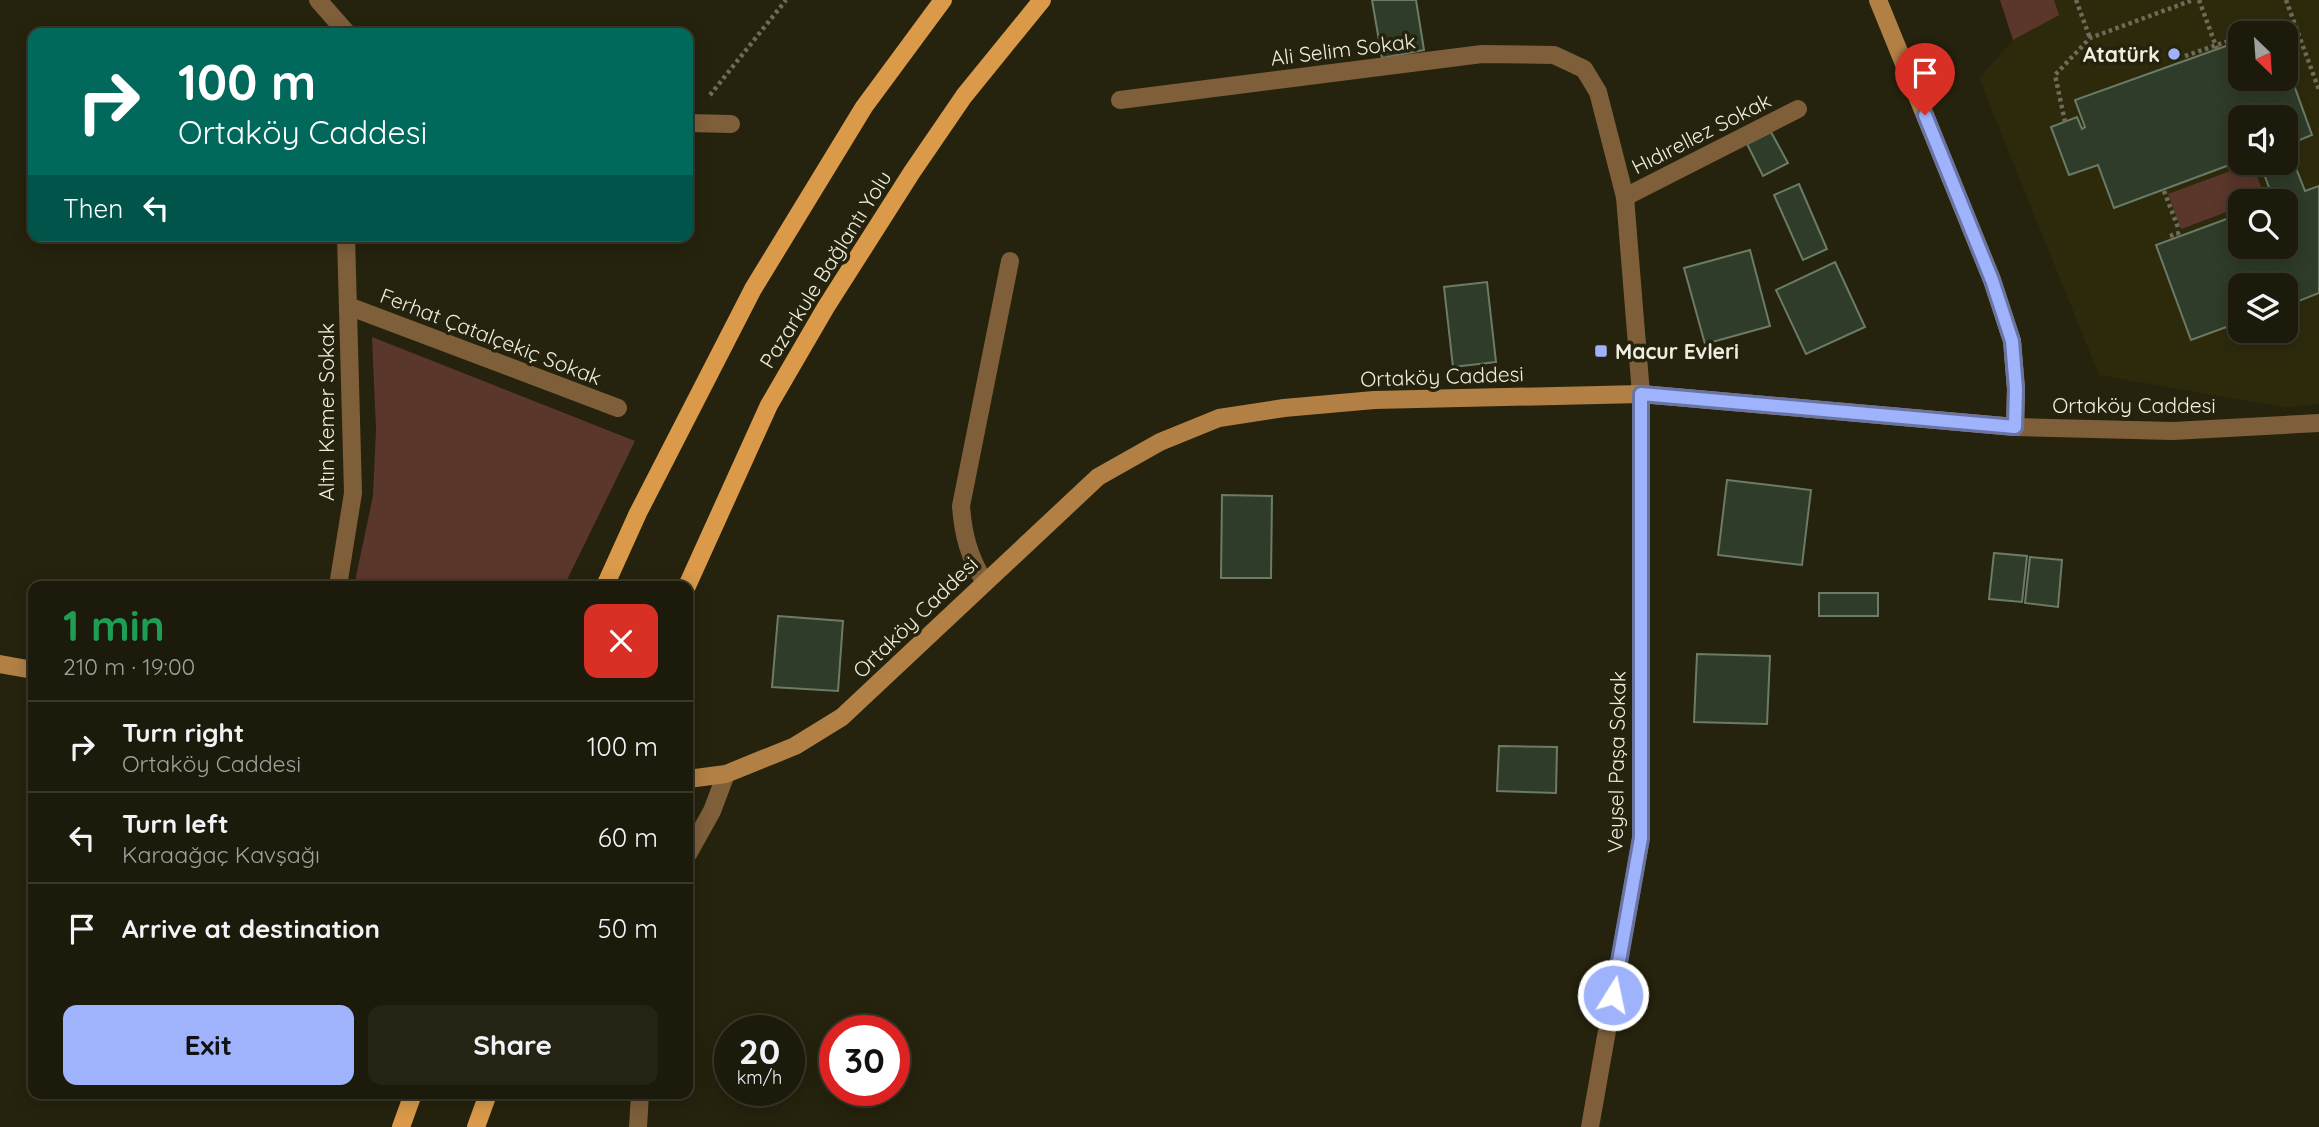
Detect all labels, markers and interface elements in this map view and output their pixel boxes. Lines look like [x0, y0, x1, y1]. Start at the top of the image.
north arrow [2228, 21, 2298, 91]
map controls [2228, 21, 2298, 343]
street label: Ali Selim Sokak [1269, 27, 1417, 71]
place label: Atatürk [2083, 41, 2160, 67]
pin [1895, 43, 1955, 115]
marker: Atatürk [2166, 46, 2182, 62]
text: 100 m [178, 51, 316, 112]
icon: arrive [1906, 54, 1944, 92]
icon: right [63, 56, 154, 147]
street label: Hıdırellez Sokak [1627, 87, 1775, 179]
button: sound [2228, 105, 2298, 175]
text: Ortaköy Caddesi [178, 112, 427, 152]
street label: Pazarkule Bağlantı Yolu [754, 165, 896, 373]
icon: left [137, 189, 175, 227]
button: search [2228, 189, 2298, 259]
text: Then [63, 192, 123, 225]
button: layers [2228, 273, 2298, 343]
street label: Ferhat Çatalçekiç Sokak [377, 282, 605, 390]
street label: Altın Kemer Sokak [313, 323, 339, 501]
place label: Macur Evleri [1615, 338, 1739, 364]
marker: Macur Evleri [1593, 343, 1609, 359]
street label: Ortaköy Caddesi [1360, 360, 1524, 392]
street label: Ortaköy Caddesi [2052, 392, 2216, 418]
street label: Ortaköy Caddesi [847, 551, 983, 683]
text: 1 min [63, 599, 165, 652]
button: close [584, 604, 658, 678]
text: 210 m · 19:00 [63, 652, 195, 681]
street label: Veysel Paşa Sokak [1601, 671, 1631, 853]
text: Turn right [122, 716, 244, 749]
icon: right [63, 728, 101, 766]
text: 100 m [587, 730, 658, 763]
text: Ortaköy Caddesi [122, 749, 301, 778]
text: Turn left [122, 807, 229, 840]
icon: left [63, 819, 101, 857]
text: 60 m [598, 821, 658, 854]
text: Karaağaç Kavşağı [122, 840, 320, 869]
icon: arrive [63, 910, 101, 948]
text: Arrive at destination [122, 912, 380, 945]
text: 50 m [598, 912, 658, 945]
position arrow [1576, 958, 1650, 1032]
button: Exit [63, 1005, 354, 1085]
button: Share [368, 1005, 658, 1085]
speed limit sign: 30 [819, 1015, 910, 1106]
text: 20 [739, 1029, 780, 1073]
text: km/h [737, 1066, 782, 1089]

